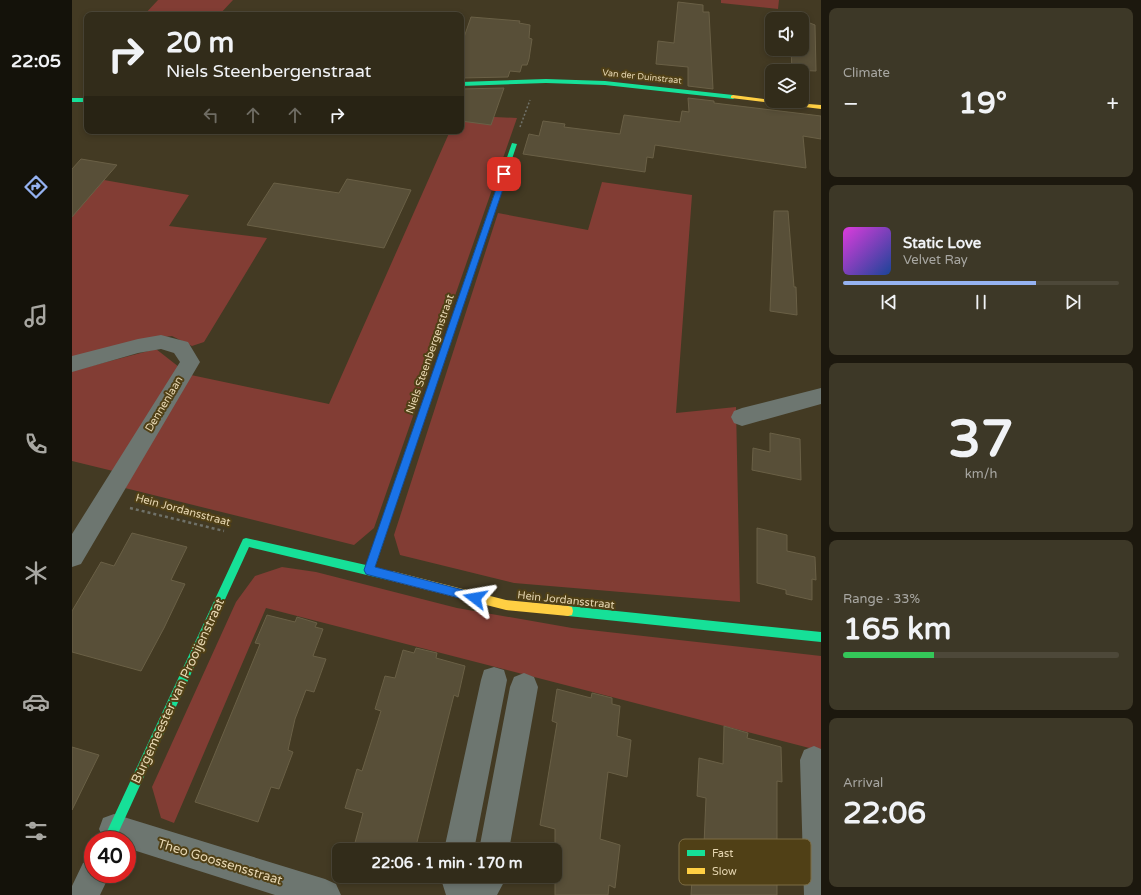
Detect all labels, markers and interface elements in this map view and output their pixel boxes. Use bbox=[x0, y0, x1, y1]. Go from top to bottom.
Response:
map controls bbox=[765, 12, 809, 108]
button: sound bbox=[765, 12, 809, 56]
text: 20 m bbox=[166, 26, 234, 60]
icon: right bbox=[100, 28, 152, 80]
text: 22:05 bbox=[11, 50, 61, 72]
text: Niels Steenbergenstraat bbox=[166, 60, 371, 82]
button: layers bbox=[765, 64, 809, 108]
text: Climate bbox=[843, 65, 890, 81]
street label: Van der Duinstraat bbox=[602, 67, 683, 87]
text: 19° bbox=[958, 85, 1007, 122]
text: − bbox=[843, 91, 859, 117]
text: + bbox=[1107, 91, 1119, 117]
icon: left bbox=[200, 104, 222, 126]
icon: ahead bbox=[242, 104, 264, 126]
icon: ahead bbox=[284, 104, 306, 126]
icon: right bbox=[326, 104, 348, 126]
pin bbox=[487, 157, 521, 191]
icon: arrive bbox=[493, 163, 515, 185]
icon: directions bbox=[22, 173, 50, 201]
text: Static Love bbox=[903, 234, 981, 252]
text: Velvet Ray bbox=[903, 252, 968, 268]
icon: previous bbox=[878, 291, 900, 313]
icon: pause bbox=[970, 291, 992, 313]
icon: next bbox=[1062, 291, 1084, 313]
street label: Niels Steenbergenstraat bbox=[403, 293, 457, 415]
icon: music bbox=[22, 302, 50, 330]
street label: Dennenlaan bbox=[142, 374, 186, 434]
text: 37 bbox=[948, 408, 1014, 471]
icon: phone bbox=[22, 430, 50, 458]
text: km/h bbox=[965, 466, 997, 482]
street label: Hein Jordansstraat bbox=[134, 491, 232, 529]
icon: climate bbox=[22, 559, 50, 587]
position arrow bbox=[454, 577, 496, 619]
street label: Hein Jordansstraat bbox=[517, 588, 615, 612]
text: Range · 33% bbox=[843, 591, 920, 607]
street label: Burgemeester van Prooijenstraat bbox=[128, 596, 228, 786]
text: 165 km bbox=[843, 611, 951, 648]
icon: car bbox=[22, 688, 50, 716]
text: Arrival bbox=[843, 775, 883, 791]
text: 22:06 bbox=[843, 795, 926, 832]
icon: filters bbox=[22, 817, 50, 845]
speed limit sign: 40 bbox=[84, 831, 136, 883]
street label: Theo Goossensstraat bbox=[156, 835, 284, 889]
legend bbox=[679, 839, 811, 885]
text: Fast bbox=[712, 847, 733, 860]
text: 22:06 · 1 min · 170 m bbox=[372, 854, 522, 872]
text: Slow bbox=[712, 865, 737, 878]

